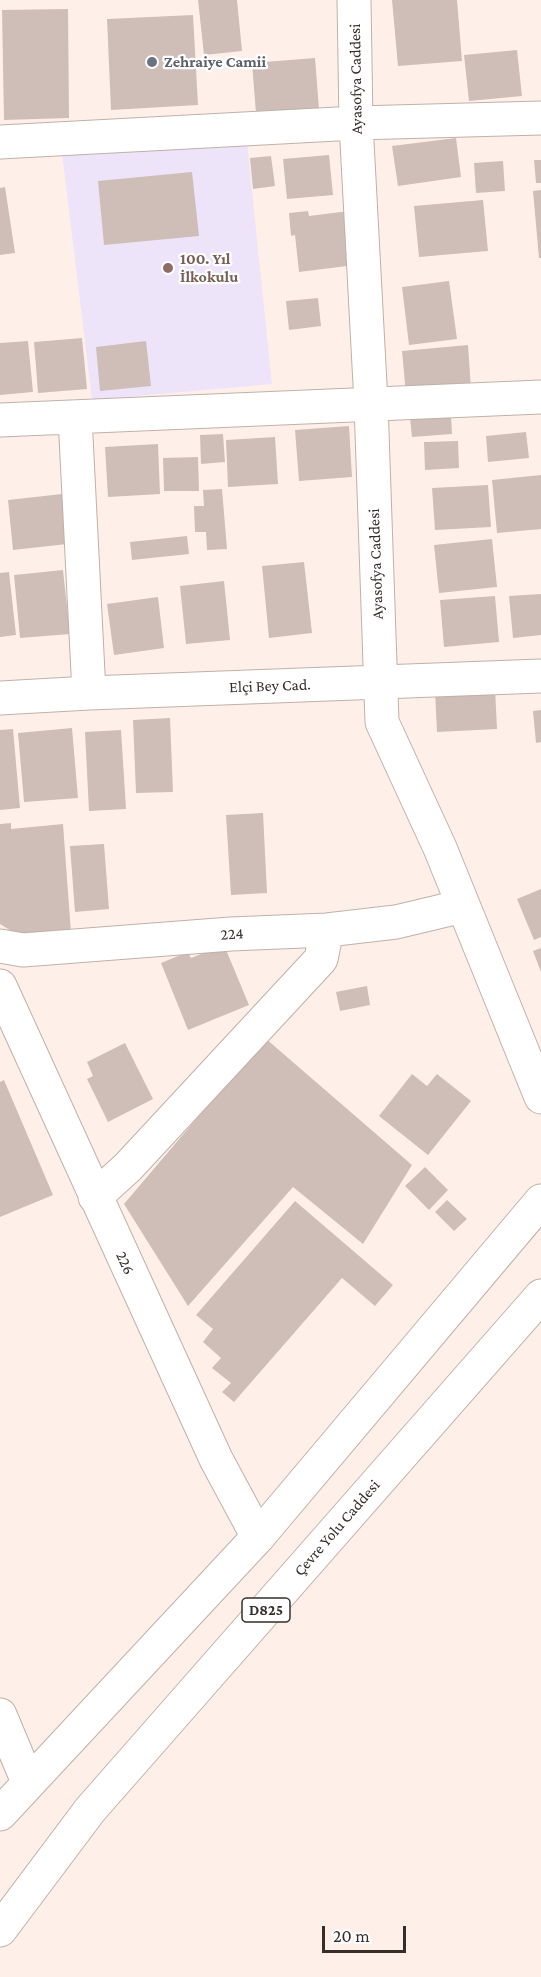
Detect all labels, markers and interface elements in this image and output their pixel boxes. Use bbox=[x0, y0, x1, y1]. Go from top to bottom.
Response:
street label: Ayasofya Caddesi bbox=[345, 23, 367, 135]
place label: Zehraiye Camii bbox=[164, 52, 266, 72]
marker: Zehraiye Camii bbox=[145, 55, 159, 69]
place label: 100. Yıl İlkokulu bbox=[180, 249, 238, 287]
marker: 100. Yıl İlkokulu bbox=[161, 261, 175, 275]
street label: Ayasofya Caddesi bbox=[364, 508, 388, 620]
street label: Elçi Bey Cad. bbox=[229, 675, 311, 697]
street label: 224 bbox=[220, 924, 244, 944]
street label: 226 bbox=[111, 1248, 139, 1278]
street label: Çevre Yolu Caddesi bbox=[290, 1476, 384, 1580]
road number: D825 bbox=[242, 1598, 290, 1622]
scale bar bbox=[325, 1914, 409, 1952]
text: 20 m bbox=[333, 1926, 370, 1946]

